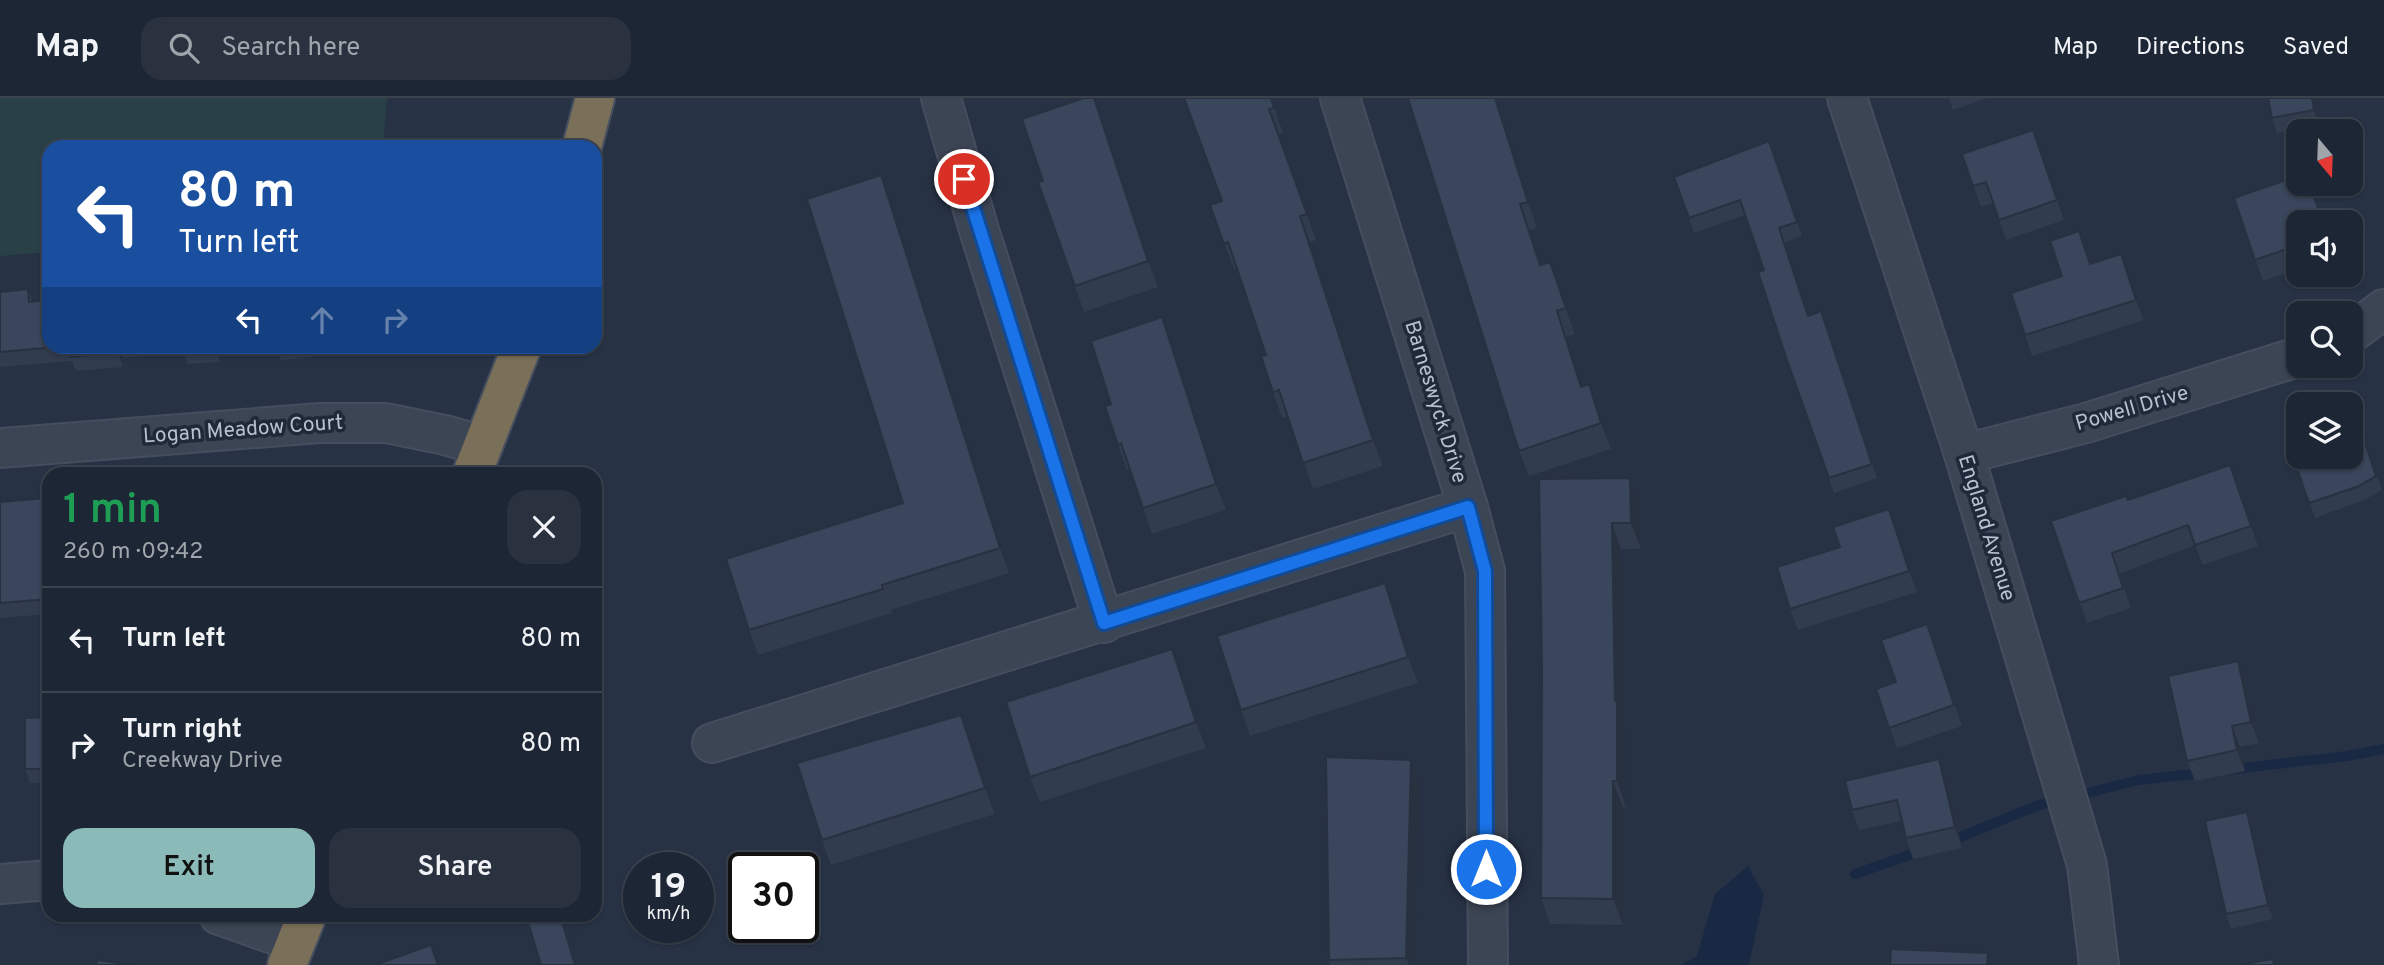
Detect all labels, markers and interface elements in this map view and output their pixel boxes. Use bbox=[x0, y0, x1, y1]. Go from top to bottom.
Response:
search box bbox=[141, 17, 631, 80]
text: Map bbox=[35, 27, 99, 69]
icon: search bbox=[165, 29, 203, 67]
text: Search here bbox=[221, 32, 360, 65]
text: Map bbox=[2053, 33, 2098, 63]
text: Directions bbox=[2136, 33, 2245, 63]
text: Saved bbox=[2283, 33, 2349, 63]
north arrow bbox=[2286, 119, 2362, 196]
map controls bbox=[2286, 119, 2363, 469]
pin bbox=[934, 149, 994, 209]
icon: arrive bbox=[945, 160, 983, 198]
text: 80 m bbox=[178, 163, 295, 225]
icon: left bbox=[63, 168, 154, 259]
button: sound bbox=[2286, 210, 2363, 287]
text: Turn left bbox=[178, 224, 299, 264]
icon: left bbox=[230, 301, 268, 339]
icon: ahead bbox=[303, 301, 341, 339]
icon: right bbox=[376, 301, 414, 339]
button: search bbox=[2286, 301, 2363, 378]
street label: Barneswyck Drive bbox=[1397, 317, 1473, 487]
street label: Powell Drive bbox=[2072, 380, 2192, 438]
button: layers bbox=[2286, 392, 2363, 469]
street label: Logan Meadow Court bbox=[142, 410, 344, 450]
street label: England Avenue bbox=[1951, 452, 2021, 604]
text: 1 min bbox=[63, 485, 162, 538]
button: close bbox=[507, 490, 581, 564]
text: 260 m · 09:42 bbox=[63, 538, 203, 567]
icon: left bbox=[63, 621, 101, 659]
text: Turn left bbox=[122, 623, 226, 656]
text: 80 m bbox=[521, 623, 581, 656]
text: Turn right bbox=[122, 714, 242, 747]
icon: right bbox=[63, 726, 101, 764]
text: 80 m bbox=[521, 728, 581, 761]
text: Creekway Drive bbox=[122, 747, 283, 776]
button: Exit bbox=[63, 828, 315, 908]
button: Share bbox=[329, 828, 581, 908]
position arrow bbox=[1449, 832, 1523, 906]
speed limit sign: 30 bbox=[728, 852, 819, 943]
text: 19 bbox=[651, 866, 686, 910]
text: km/h bbox=[647, 903, 690, 926]

